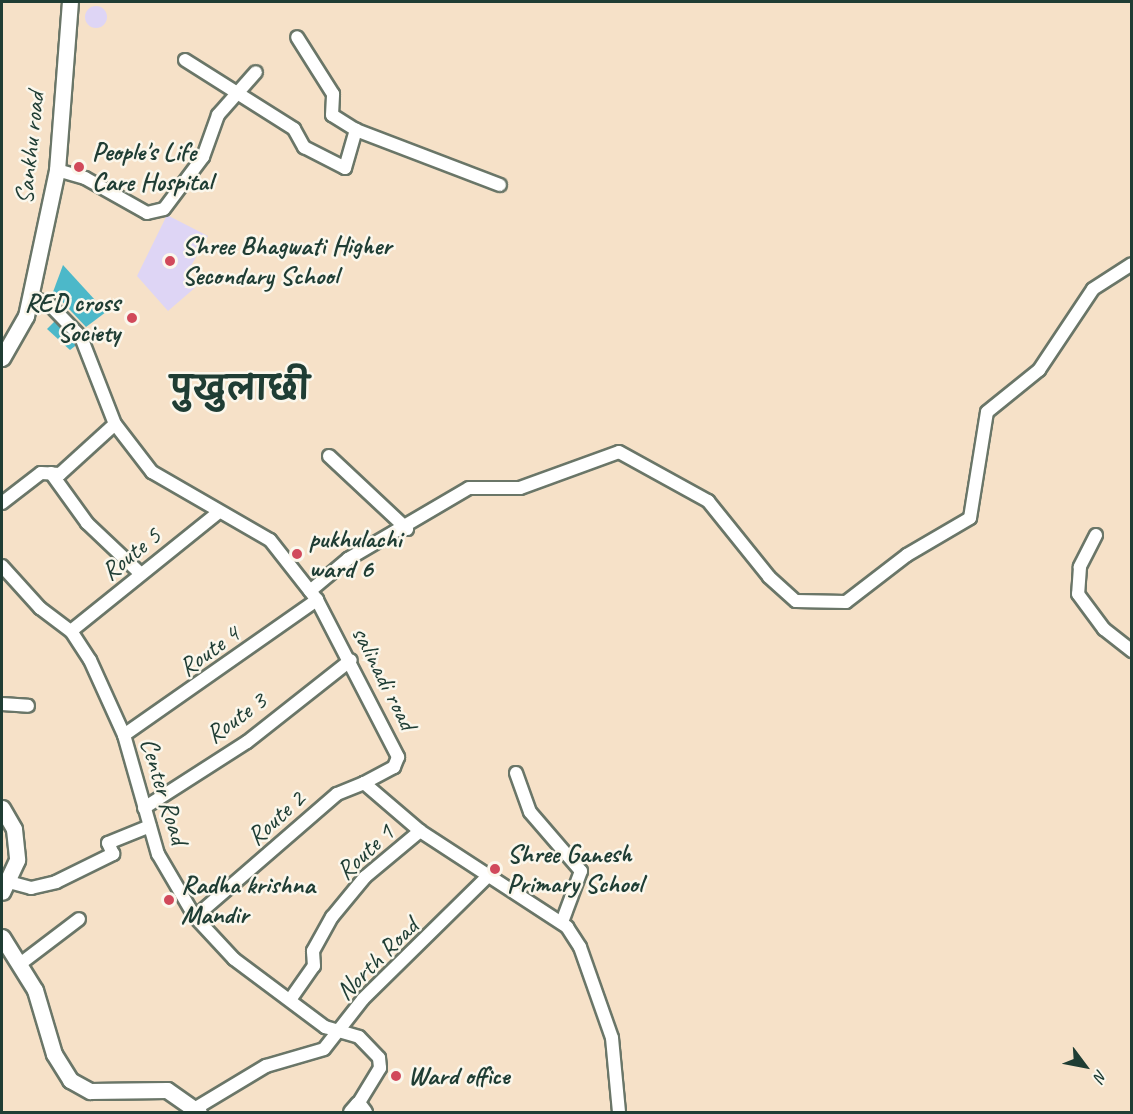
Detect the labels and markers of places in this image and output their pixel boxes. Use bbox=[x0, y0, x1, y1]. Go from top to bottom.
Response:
place label: People's Life Care Hospital bbox=[92, 136, 213, 198]
marker: People's Life Care Hospital bbox=[70, 158, 88, 176]
place label: Shree Bhagwati Higher Secondary School bbox=[182, 230, 392, 292]
marker: Shree Bhagwati Higher Secondary School bbox=[163, 254, 177, 268]
place label: RED cross Society bbox=[25, 287, 120, 348]
marker: RED cross Society bbox=[125, 311, 139, 325]
place label: pukhulachi ward 6 bbox=[309, 523, 402, 584]
marker: pukhulachi ward 6 bbox=[290, 547, 304, 561]
place label: Shree Ganesh Primary School bbox=[507, 838, 642, 900]
marker: Shree Ganesh Primary School bbox=[488, 862, 502, 876]
place label: Radha krishna Mandir bbox=[181, 869, 314, 930]
marker: Radha krishna Mandir bbox=[162, 893, 176, 907]
place label: Ward office bbox=[408, 1060, 509, 1092]
marker: Ward office bbox=[389, 1069, 403, 1083]

